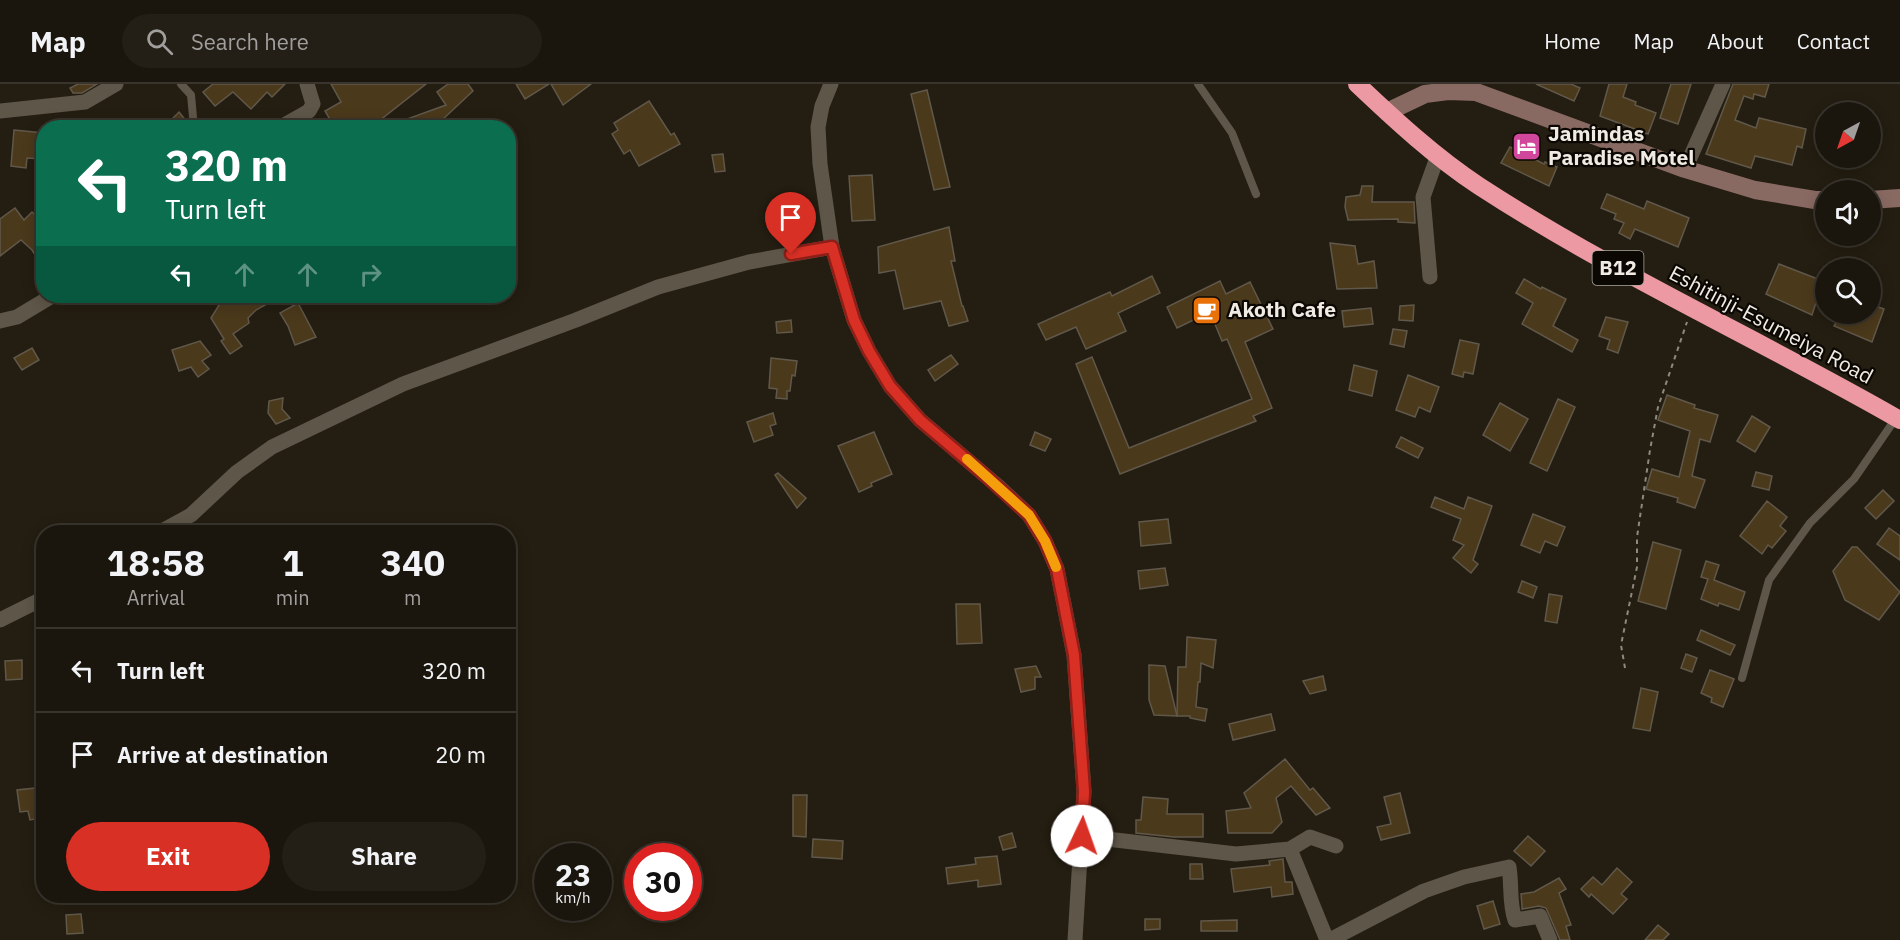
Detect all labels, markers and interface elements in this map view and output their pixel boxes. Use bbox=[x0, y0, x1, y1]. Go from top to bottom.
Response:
search box bbox=[122, 14, 542, 68]
text: Map bbox=[30, 23, 86, 60]
icon: search bbox=[143, 25, 176, 58]
text: Search here bbox=[191, 27, 309, 56]
text: Home bbox=[1544, 27, 1601, 55]
text: Map bbox=[1634, 27, 1674, 55]
text: About bbox=[1707, 27, 1764, 55]
text: Contact bbox=[1797, 27, 1870, 55]
north arrow bbox=[1815, 102, 1881, 168]
map controls bbox=[1815, 102, 1881, 324]
place label: Jamindas Paradise Motel bbox=[1548, 119, 1695, 171]
hotel icon: Jamindas Paradise Motel bbox=[1511, 130, 1543, 162]
text: 320 m bbox=[165, 138, 288, 193]
icon: left bbox=[66, 144, 144, 222]
button: sound bbox=[1815, 180, 1881, 246]
text: Turn left bbox=[165, 191, 266, 226]
pin bbox=[765, 192, 816, 254]
icon: arrive bbox=[774, 201, 807, 234]
road number: B12 bbox=[1592, 251, 1644, 285]
icon: left bbox=[165, 258, 198, 291]
icon: ahead bbox=[228, 258, 261, 291]
icon: ahead bbox=[291, 258, 324, 291]
icon: right bbox=[354, 258, 387, 291]
street label: Eshitinji-Esumeiya Road bbox=[1665, 258, 1878, 390]
button: search bbox=[1815, 258, 1881, 324]
cafe icon: Akoth Cafe bbox=[1191, 294, 1223, 326]
place label: Akoth Cafe bbox=[1228, 295, 1336, 323]
text: 18:58 bbox=[107, 539, 205, 586]
text: 1 bbox=[282, 539, 304, 586]
text: 340 bbox=[380, 539, 445, 586]
text: Arrival bbox=[127, 584, 185, 611]
text: min bbox=[276, 584, 310, 611]
text: m bbox=[404, 584, 422, 611]
icon: left bbox=[66, 654, 99, 687]
text: Turn left bbox=[117, 656, 205, 685]
text: 320 m bbox=[422, 656, 486, 685]
icon: arrive bbox=[66, 738, 99, 771]
text: Arrive at destination bbox=[117, 740, 328, 769]
text: 20 m bbox=[435, 740, 486, 769]
position arrow bbox=[1050, 804, 1114, 868]
button: Exit bbox=[66, 822, 270, 891]
button: Share bbox=[282, 822, 486, 891]
speed limit sign: 30 bbox=[624, 843, 702, 921]
text: 23 bbox=[555, 855, 591, 894]
text: km/h bbox=[555, 888, 591, 907]

